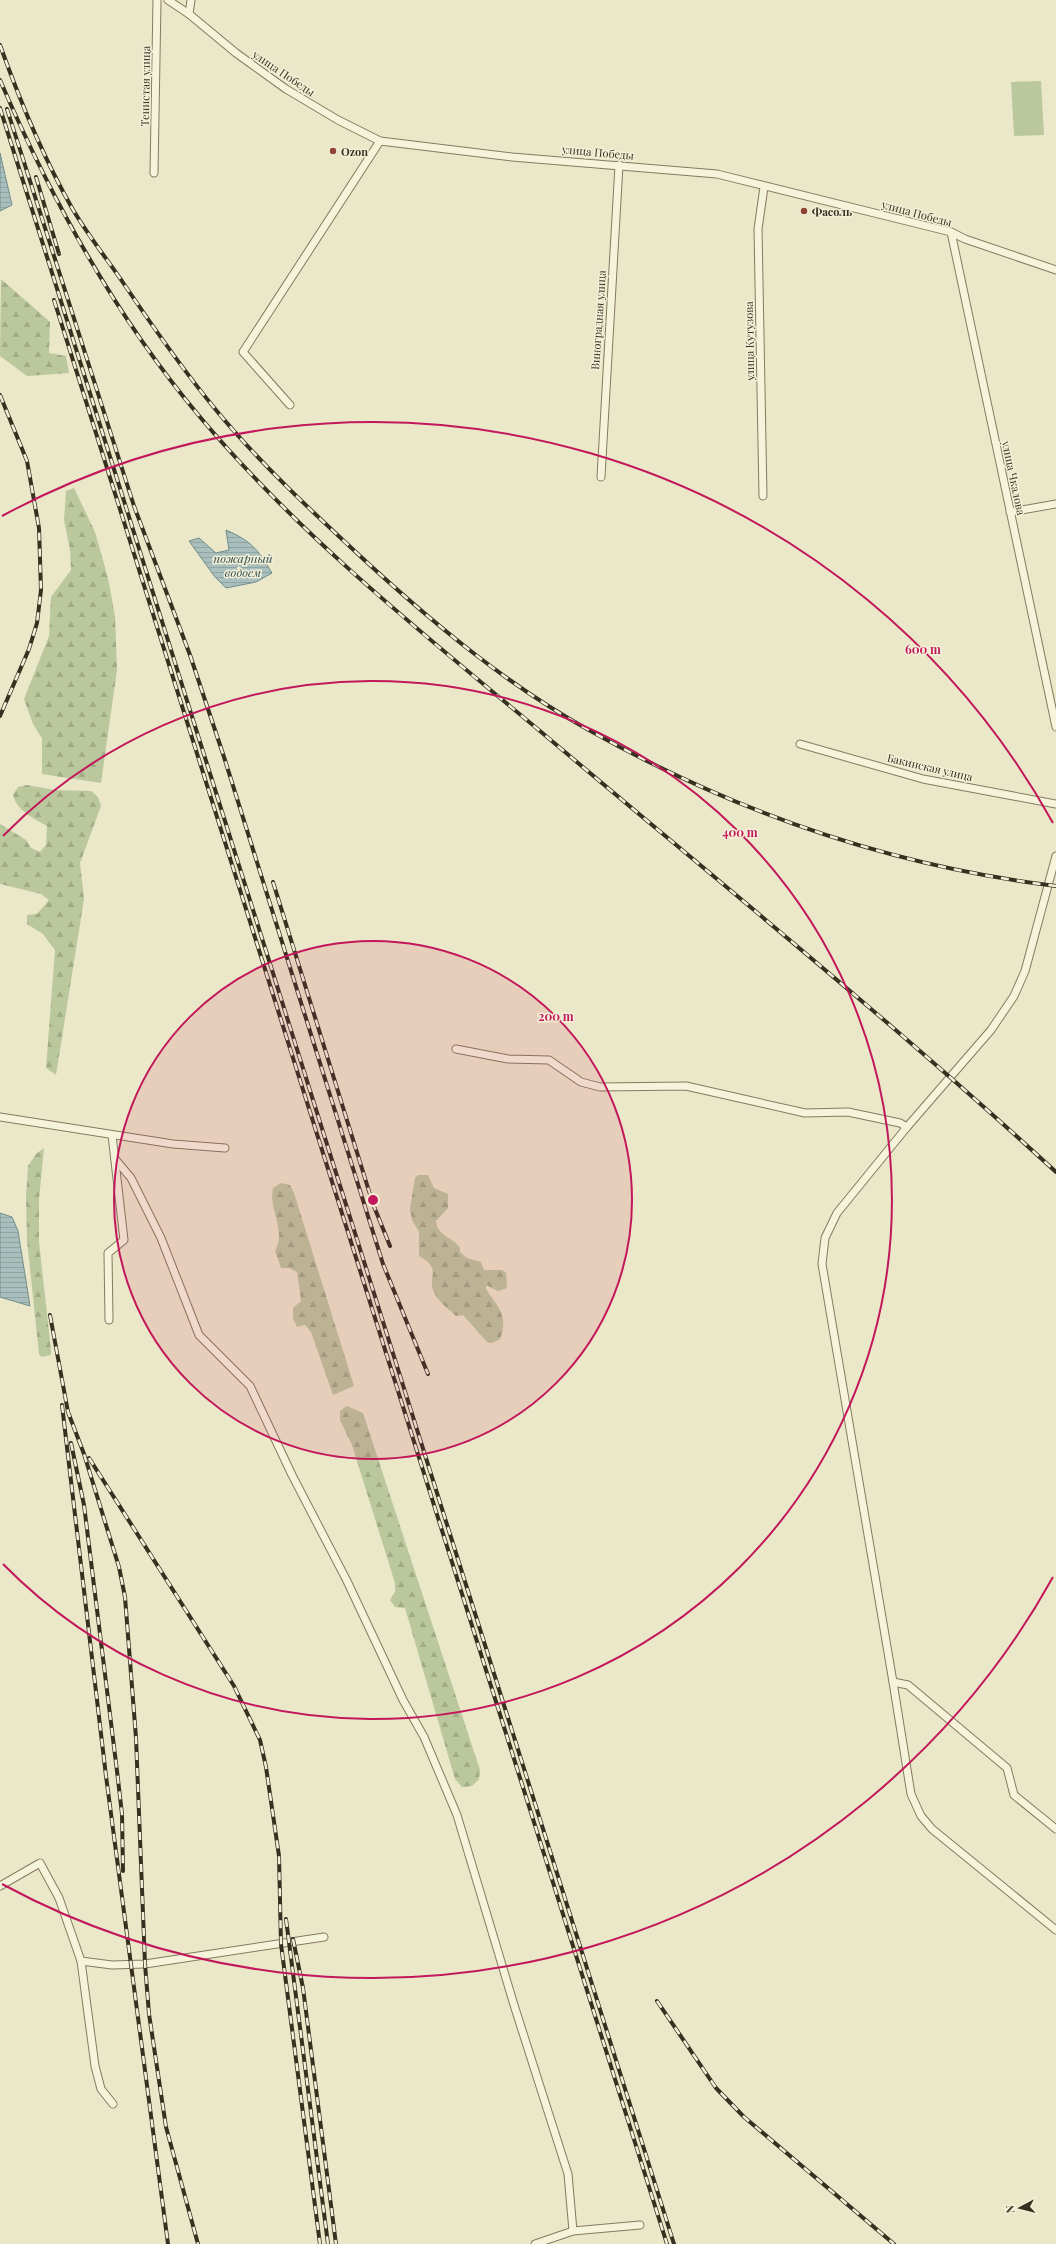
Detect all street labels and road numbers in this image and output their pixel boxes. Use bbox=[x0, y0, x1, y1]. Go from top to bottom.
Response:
street label: Тенистая улица bbox=[137, 45, 153, 127]
street label: улица Победы bbox=[249, 46, 319, 100]
street label: улица Победы bbox=[560, 141, 635, 163]
street label: улица Победы bbox=[879, 196, 954, 230]
street label: Виноградная улица bbox=[587, 269, 609, 370]
street label: улица Кутузова bbox=[741, 301, 757, 382]
street label: улица Чкалова bbox=[999, 439, 1029, 517]
street label: Бакинская улица bbox=[886, 750, 975, 784]

